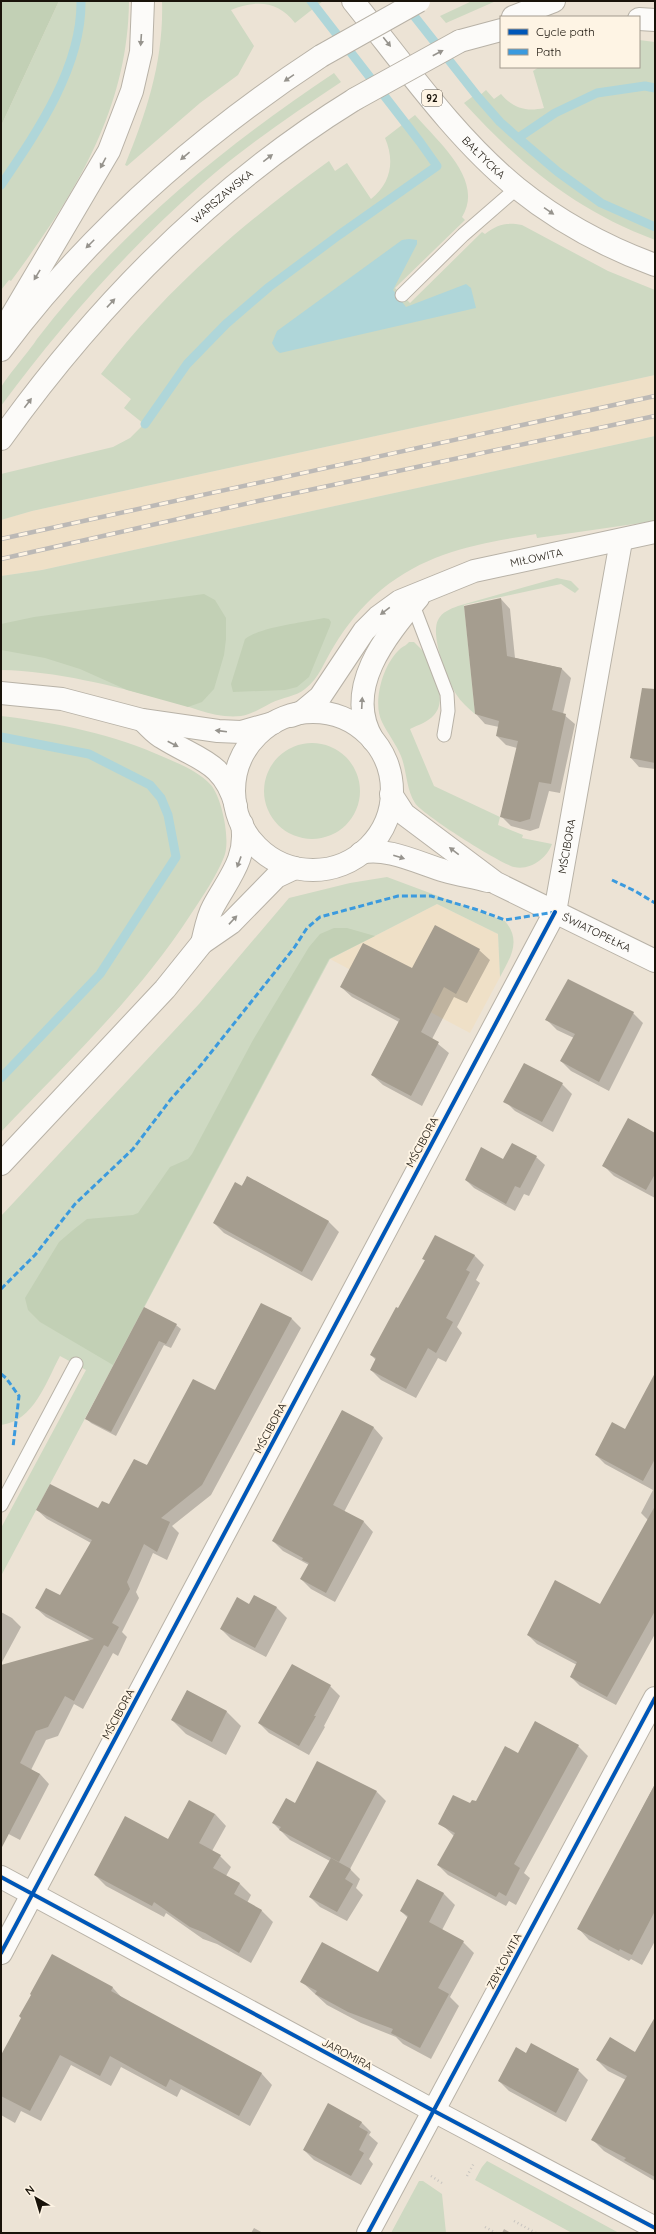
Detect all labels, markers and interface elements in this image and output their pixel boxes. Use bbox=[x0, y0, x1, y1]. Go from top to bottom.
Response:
legend bbox=[500, 16, 640, 68]
text: Cycle path bbox=[536, 24, 595, 39]
one-way arrow bbox=[138, 34, 145, 46]
one-way arrow bbox=[382, 37, 391, 48]
text: Path bbox=[536, 44, 561, 59]
one-way arrow bbox=[432, 49, 443, 56]
one-way arrow bbox=[283, 74, 294, 81]
road number: 92 bbox=[422, 90, 442, 106]
street label: BAŁTYCKA bbox=[459, 133, 508, 182]
one-way arrow bbox=[179, 151, 190, 160]
one-way arrow bbox=[263, 154, 274, 162]
one-way arrow bbox=[99, 157, 106, 169]
street label: WARSZAWSKA bbox=[188, 166, 256, 227]
one-way arrow bbox=[543, 207, 554, 215]
one-way arrow bbox=[85, 239, 95, 249]
one-way arrow bbox=[33, 269, 40, 281]
one-way arrow bbox=[106, 298, 116, 308]
one-way arrow bbox=[24, 398, 32, 408]
street label: MIŁOWITA bbox=[509, 545, 564, 570]
one-way arrow bbox=[380, 607, 391, 615]
one-way arrow bbox=[358, 697, 365, 709]
one-way arrow bbox=[215, 728, 227, 734]
one-way arrow bbox=[167, 740, 178, 747]
street label: MŚCIBORA bbox=[555, 818, 578, 875]
one-way arrow bbox=[448, 846, 459, 855]
one-way arrow bbox=[393, 854, 405, 860]
one-way arrow bbox=[235, 857, 241, 869]
street label: ŚWIATOPEŁKA bbox=[560, 910, 633, 955]
one-way arrow bbox=[228, 915, 238, 925]
street label: MŚCIBORA bbox=[403, 1114, 441, 1170]
street label: MŚCIBORA bbox=[251, 1400, 289, 1456]
street label: MŚCIBORA bbox=[99, 1686, 137, 1742]
street label: ZBYŁOWITA bbox=[483, 1931, 525, 1991]
street label: JAROMIRA bbox=[319, 2035, 375, 2073]
north arrow bbox=[16, 2178, 56, 2218]
text: N bbox=[22, 2182, 37, 2198]

